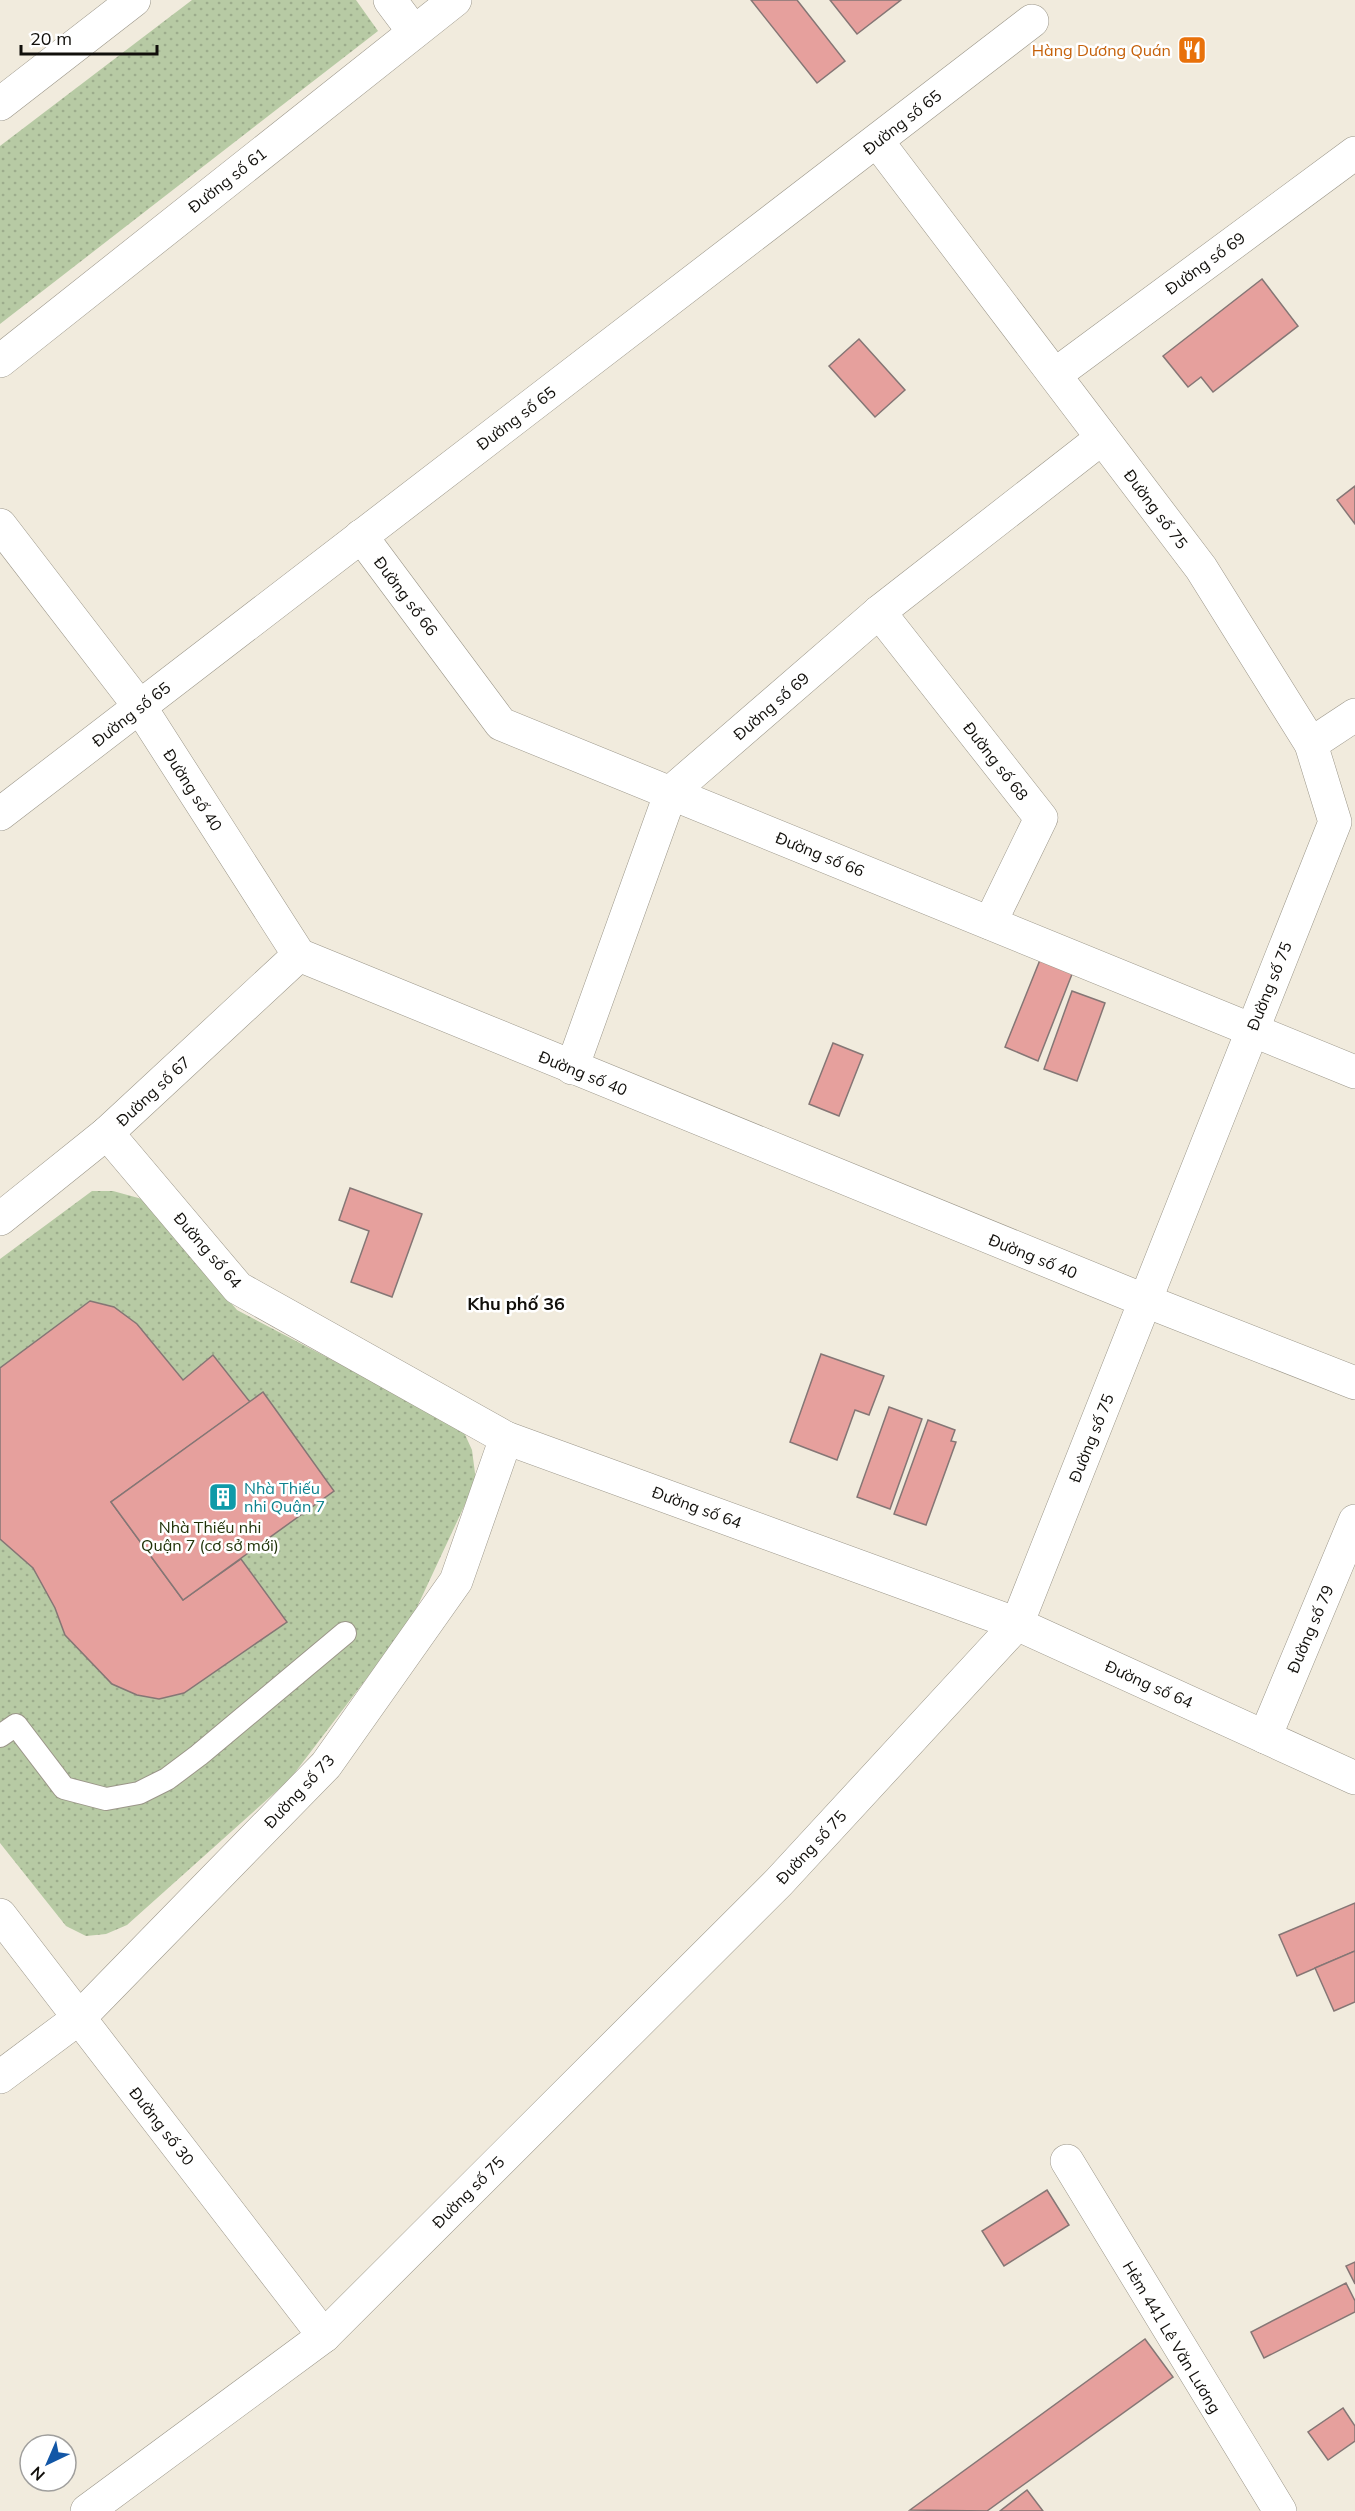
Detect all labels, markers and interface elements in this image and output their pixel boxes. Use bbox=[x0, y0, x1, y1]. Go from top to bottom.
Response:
scale bar bbox=[21, 18, 158, 56]
text: 20 m bbox=[30, 27, 72, 50]
restaurant icon: Hàng Dương Quán bbox=[1176, 34, 1208, 66]
place label: Hàng Dương Quán bbox=[1032, 40, 1171, 60]
street label: Đường số 65 bbox=[859, 85, 945, 159]
street label: Đường số 61 bbox=[184, 143, 270, 217]
street label: Đường số 69 bbox=[1161, 227, 1249, 299]
street label: Đường số 65 bbox=[472, 382, 560, 454]
street label: Đường số 75 bbox=[1120, 465, 1192, 553]
street label: Đường số 66 bbox=[370, 552, 442, 640]
street label: Đường số 69 bbox=[729, 668, 813, 744]
street label: Đường số 65 bbox=[88, 677, 174, 751]
street label: Đường số 68 bbox=[959, 718, 1033, 804]
street label: Đường số 40 bbox=[159, 745, 227, 835]
street label: Đường số 66 bbox=[773, 827, 867, 881]
street label: Đường số 75 bbox=[1242, 939, 1296, 1033]
street label: Đường số 40 bbox=[536, 1046, 630, 1100]
street label: Đường số 67 bbox=[112, 1052, 194, 1130]
street label: Đường số 64 bbox=[170, 1208, 247, 1292]
street label: Đường số 40 bbox=[986, 1229, 1080, 1283]
district label: Khu phố 36 bbox=[467, 1292, 565, 1315]
street label: Đường số 75 bbox=[1064, 1391, 1118, 1485]
place label: Nhà Thiếu nhi Quận 7 bbox=[244, 1478, 325, 1516]
building icon: Nhà Thiếu nhi Quận 7 bbox=[207, 1481, 239, 1513]
street label: Đường số 64 bbox=[649, 1482, 745, 1533]
park label: Nhà Thiếu nhi Quận 7 (cơ sở mới) bbox=[141, 1517, 279, 1555]
street label: Đường số 79 bbox=[1282, 1582, 1338, 1676]
street label: Đường số 64 bbox=[1102, 1656, 1196, 1712]
street label: Đường số 73 bbox=[260, 1750, 338, 1832]
street label: Đường số 75 bbox=[772, 1806, 850, 1888]
street label: Đường số 30 bbox=[125, 2083, 199, 2169]
street label: Đường số 75 bbox=[428, 2152, 508, 2232]
street label: Hẻm 441 Lê Văn Lương bbox=[1119, 2257, 1225, 2417]
north arrow bbox=[18, 2433, 78, 2493]
text: N bbox=[26, 2462, 49, 2485]

